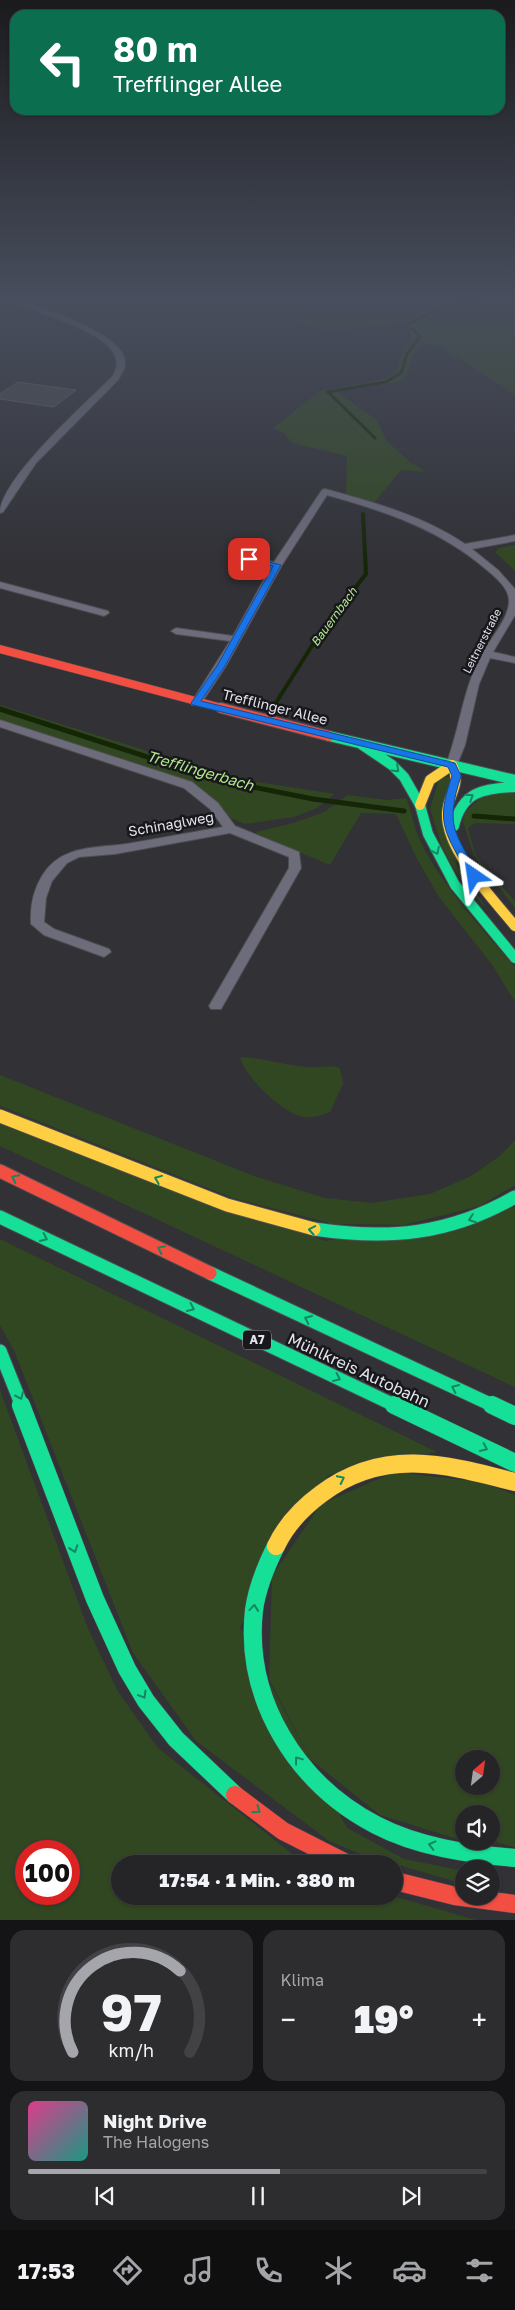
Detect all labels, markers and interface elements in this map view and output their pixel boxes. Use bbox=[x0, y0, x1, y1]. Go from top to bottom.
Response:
text: 80 m bbox=[113, 28, 198, 70]
icon: left bbox=[30, 30, 95, 95]
text: Trefflinger Allee bbox=[113, 70, 282, 97]
pin bbox=[228, 538, 270, 580]
icon: arrive bbox=[235, 545, 263, 573]
water label: Bauernbach bbox=[307, 584, 360, 649]
street label: Leitnerstraße bbox=[460, 606, 503, 675]
street label: Trefflinger Allee bbox=[221, 685, 329, 728]
water label: Trefflingerbach bbox=[145, 746, 256, 795]
one-way arrow bbox=[391, 763, 400, 772]
one-way arrow bbox=[464, 794, 474, 803]
street label: Schinaglweg bbox=[127, 808, 215, 839]
one-way arrow bbox=[429, 846, 440, 855]
position arrow bbox=[447, 849, 499, 901]
one-way arrow bbox=[11, 1174, 20, 1184]
one-way arrow bbox=[154, 1175, 163, 1185]
one-way arrow bbox=[468, 1213, 476, 1223]
one-way arrow bbox=[308, 1226, 316, 1236]
one-way arrow bbox=[39, 1232, 48, 1242]
one-way arrow bbox=[157, 1245, 166, 1255]
one-way arrow bbox=[186, 1302, 195, 1312]
one-way arrow bbox=[304, 1315, 313, 1325]
street label: Mühlkreis Autobahn bbox=[285, 1328, 433, 1412]
road number: A7 bbox=[243, 1330, 271, 1350]
one-way arrow bbox=[332, 1372, 341, 1382]
one-way arrow bbox=[451, 1383, 460, 1394]
one-way arrow bbox=[13, 1391, 24, 1400]
one-way arrow bbox=[479, 1442, 488, 1452]
one-way arrow bbox=[336, 1475, 345, 1485]
one-way arrow bbox=[68, 1544, 78, 1553]
one-way arrow bbox=[248, 1604, 259, 1612]
one-way arrow bbox=[137, 1690, 147, 1699]
north arrow bbox=[455, 1750, 500, 1795]
map controls bbox=[455, 1750, 500, 1905]
one-way arrow bbox=[295, 1756, 304, 1766]
one-way arrow bbox=[251, 1804, 260, 1813]
button: sound bbox=[455, 1805, 500, 1850]
speed limit sign: 100 bbox=[15, 1840, 80, 1905]
one-way arrow bbox=[428, 1840, 437, 1851]
button: layers bbox=[455, 1860, 500, 1905]
text: 17:54 · 1 Min. · 380 m bbox=[159, 1868, 355, 1891]
text: Klima bbox=[281, 1970, 324, 1990]
text: 97 bbox=[101, 1980, 162, 2042]
text: 19° bbox=[354, 1996, 414, 2041]
text: − bbox=[281, 2003, 296, 2036]
text: + bbox=[472, 2003, 487, 2036]
text: km/h bbox=[109, 2039, 154, 2061]
text: Night Drive bbox=[103, 2109, 207, 2132]
text: The Halogens bbox=[103, 2132, 209, 2152]
icon: previous bbox=[91, 2182, 119, 2210]
icon: pause bbox=[244, 2182, 272, 2210]
icon: next bbox=[397, 2182, 425, 2210]
icon: directions bbox=[110, 2253, 145, 2288]
icon: music bbox=[181, 2253, 216, 2288]
icon: phone bbox=[251, 2253, 286, 2288]
icon: climate bbox=[321, 2253, 356, 2288]
icon: car bbox=[392, 2253, 427, 2288]
icon: filters bbox=[462, 2253, 497, 2288]
text: 17:53 bbox=[18, 2257, 75, 2284]

